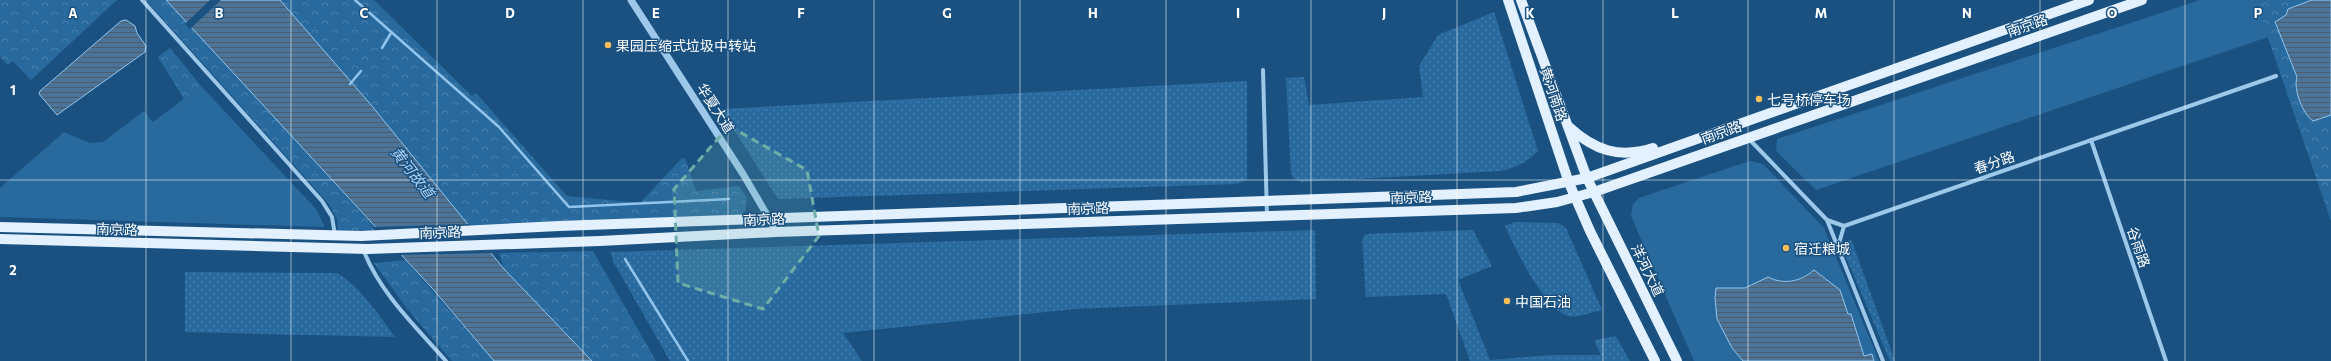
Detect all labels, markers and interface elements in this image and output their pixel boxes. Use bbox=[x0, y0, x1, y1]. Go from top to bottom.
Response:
text: A bbox=[68, 5, 78, 21]
text: B bbox=[215, 5, 224, 21]
text: C bbox=[360, 5, 369, 21]
text: D bbox=[505, 5, 515, 21]
text: E bbox=[652, 5, 660, 21]
text: F bbox=[797, 5, 805, 21]
text: G bbox=[942, 5, 952, 21]
text: H bbox=[1088, 5, 1098, 21]
text: I bbox=[1236, 5, 1240, 21]
text: J bbox=[1382, 5, 1386, 21]
text: K bbox=[1525, 5, 1535, 21]
text: L bbox=[1671, 5, 1679, 21]
text: M bbox=[1815, 5, 1827, 21]
text: N bbox=[1962, 5, 1972, 21]
text: O bbox=[2107, 5, 2118, 21]
text: P bbox=[2254, 5, 2263, 21]
street label: 南京路 bbox=[2004, 10, 2050, 40]
place label: 果园压缩式垃圾中转站 bbox=[616, 37, 756, 54]
marker: 果园压缩式垃圾中转站 bbox=[603, 40, 613, 50]
street label: 黄河南路 bbox=[1537, 65, 1571, 123]
street label: 华夏大道 bbox=[694, 80, 738, 136]
text: 1 bbox=[10, 82, 16, 98]
place label: 七号桥停车场 bbox=[1767, 91, 1851, 108]
marker: 七号桥停车场 bbox=[1754, 94, 1764, 104]
street label: 南京路 bbox=[1698, 117, 1744, 147]
water label: 黄河故道 bbox=[387, 143, 440, 203]
street label: 春分路 bbox=[1971, 147, 2017, 177]
street label: 南京路 bbox=[1390, 188, 1432, 206]
street label: 南京路 bbox=[1067, 199, 1109, 217]
street label: 南京路 bbox=[743, 209, 785, 229]
street label: 南京路 bbox=[96, 220, 138, 238]
street label: 南京路 bbox=[419, 223, 461, 241]
street label: 谷雨路 bbox=[2124, 224, 2154, 270]
place label: 宿迁粮城 bbox=[1794, 240, 1850, 257]
street label: 洋河大道 bbox=[1628, 241, 1668, 299]
marker: 宿迁粮城 bbox=[1781, 243, 1791, 253]
text: 2 bbox=[9, 262, 17, 278]
place label: 中国石油 bbox=[1515, 293, 1571, 310]
marker: 中国石油 bbox=[1502, 296, 1512, 306]

